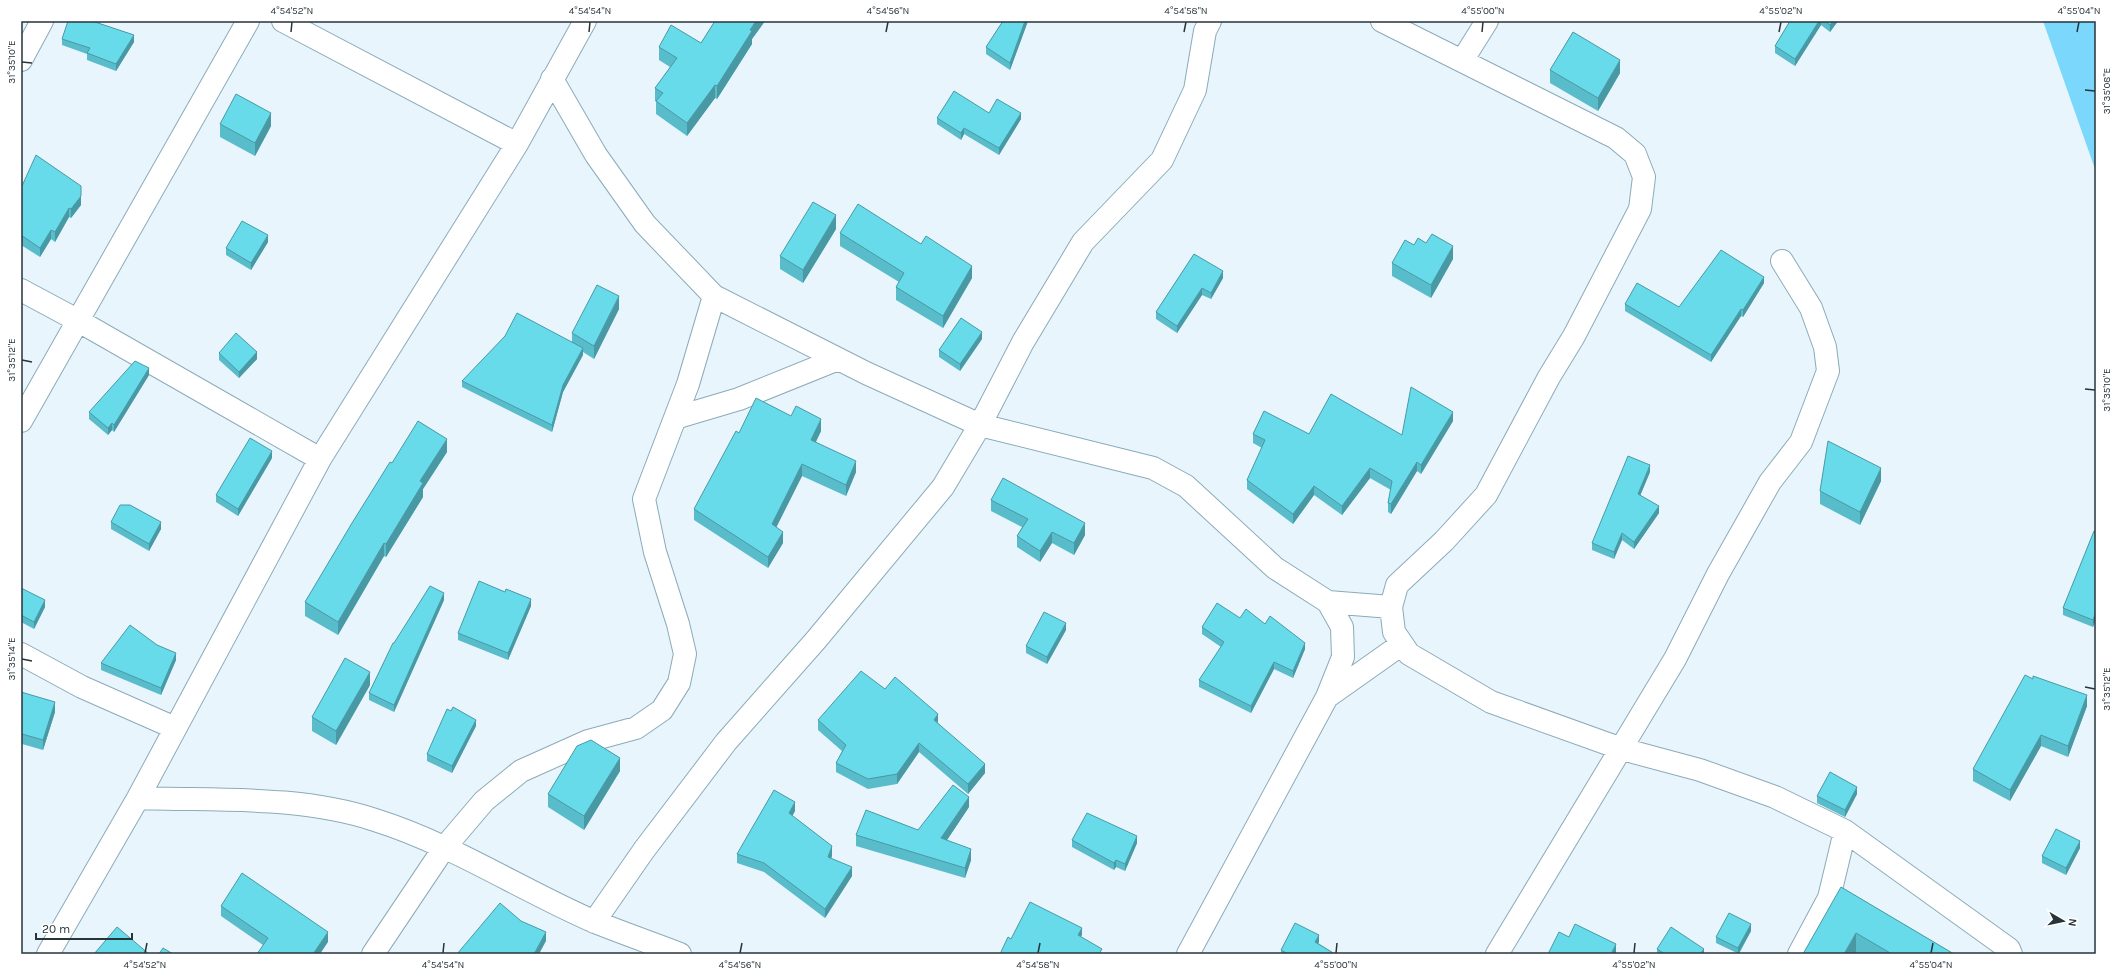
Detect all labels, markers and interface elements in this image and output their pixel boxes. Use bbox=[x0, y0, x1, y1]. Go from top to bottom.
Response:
text: 4°54'52"N bbox=[271, 5, 313, 17]
text: 4°54'54"N bbox=[569, 5, 611, 17]
text: 4°54'56"N bbox=[867, 5, 909, 17]
text: 4°54'58"N bbox=[1164, 5, 1208, 17]
text: 4°55'00"N bbox=[1461, 5, 1505, 17]
text: 4°55'02"N bbox=[1759, 5, 1803, 17]
text: 4°55'04"N bbox=[2057, 5, 2101, 17]
text: 31°35'10"E bbox=[6, 40, 18, 84]
text: 31°35'08"E bbox=[2101, 68, 2113, 114]
text: 31°35'12"E bbox=[6, 338, 18, 382]
text: 31°35'10"E bbox=[2101, 368, 2113, 412]
text: 31°35'14"E bbox=[6, 637, 18, 681]
text: 31°35'12"E bbox=[2101, 667, 2113, 711]
north arrow bbox=[2043, 901, 2083, 941]
scale bar bbox=[36, 915, 132, 941]
text: N bbox=[2065, 918, 2079, 927]
text: 20 m bbox=[42, 922, 70, 936]
text: 4°54'52"N bbox=[124, 959, 166, 971]
text: 4°54'54"N bbox=[422, 959, 464, 971]
text: 4°54'56"N bbox=[719, 959, 761, 971]
text: 4°54'58"N bbox=[1016, 959, 1060, 971]
text: 4°55'00"N bbox=[1314, 959, 1358, 971]
text: 4°55'02"N bbox=[1612, 959, 1656, 971]
text: 4°55'04"N bbox=[1909, 959, 1953, 971]

